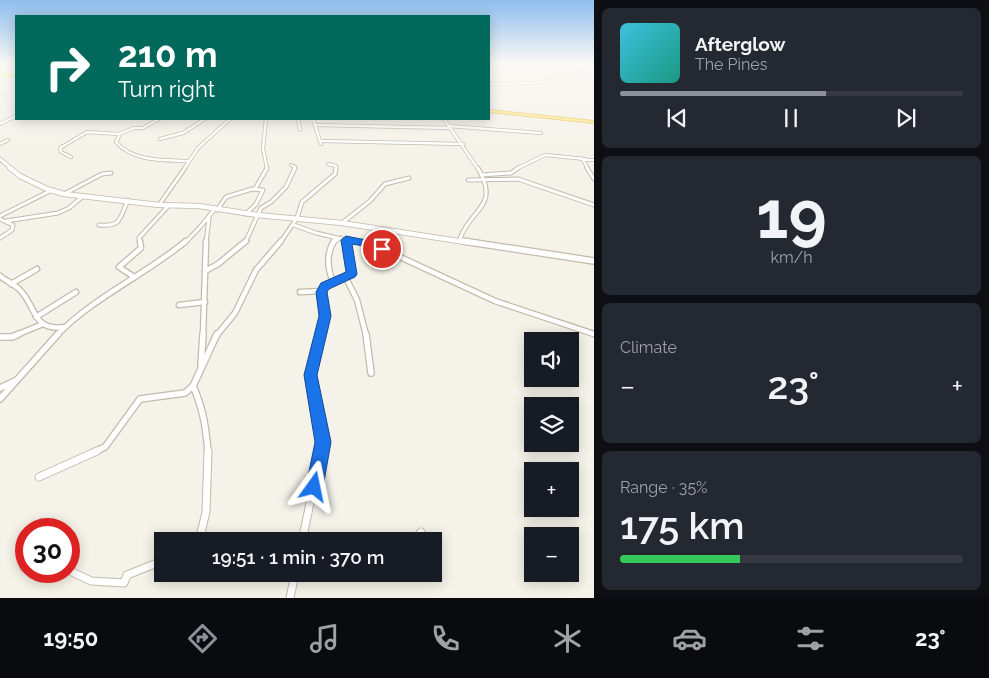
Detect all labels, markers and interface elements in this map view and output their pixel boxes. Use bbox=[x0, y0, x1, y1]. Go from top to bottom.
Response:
text: Afterglow bbox=[695, 33, 785, 55]
text: 210 m bbox=[118, 34, 218, 75]
icon: right bbox=[35, 35, 100, 100]
text: The Pines bbox=[695, 55, 767, 74]
text: Turn right bbox=[118, 76, 215, 102]
icon: previous bbox=[663, 104, 691, 132]
icon: pause bbox=[777, 104, 805, 132]
icon: next bbox=[892, 104, 920, 132]
text: 19 bbox=[756, 177, 827, 253]
pin bbox=[361, 228, 403, 270]
icon: arrive bbox=[368, 235, 396, 263]
text: km/h bbox=[770, 248, 813, 267]
map controls bbox=[524, 332, 579, 582]
button: sound bbox=[524, 332, 579, 387]
text: Climate bbox=[620, 338, 677, 357]
text: 23° bbox=[767, 363, 819, 408]
text: − bbox=[620, 370, 635, 403]
text: + bbox=[951, 370, 963, 403]
button: layers bbox=[524, 397, 579, 452]
position arrow bbox=[287, 460, 339, 512]
button: + bbox=[524, 462, 579, 517]
text: Range · 35% bbox=[620, 478, 708, 497]
text: 175 km bbox=[620, 503, 745, 548]
speed limit sign: 30 bbox=[15, 518, 80, 583]
button: − bbox=[524, 527, 579, 582]
text: 19:51 · 1 min · 370 m bbox=[212, 546, 384, 568]
icon: directions bbox=[185, 621, 220, 656]
icon: music bbox=[307, 621, 342, 656]
icon: phone bbox=[428, 621, 463, 656]
icon: climate bbox=[550, 621, 585, 656]
icon: car bbox=[672, 621, 707, 656]
icon: filters bbox=[793, 621, 828, 656]
text: 19:50 bbox=[43, 625, 98, 651]
text: 23° bbox=[915, 625, 946, 651]

